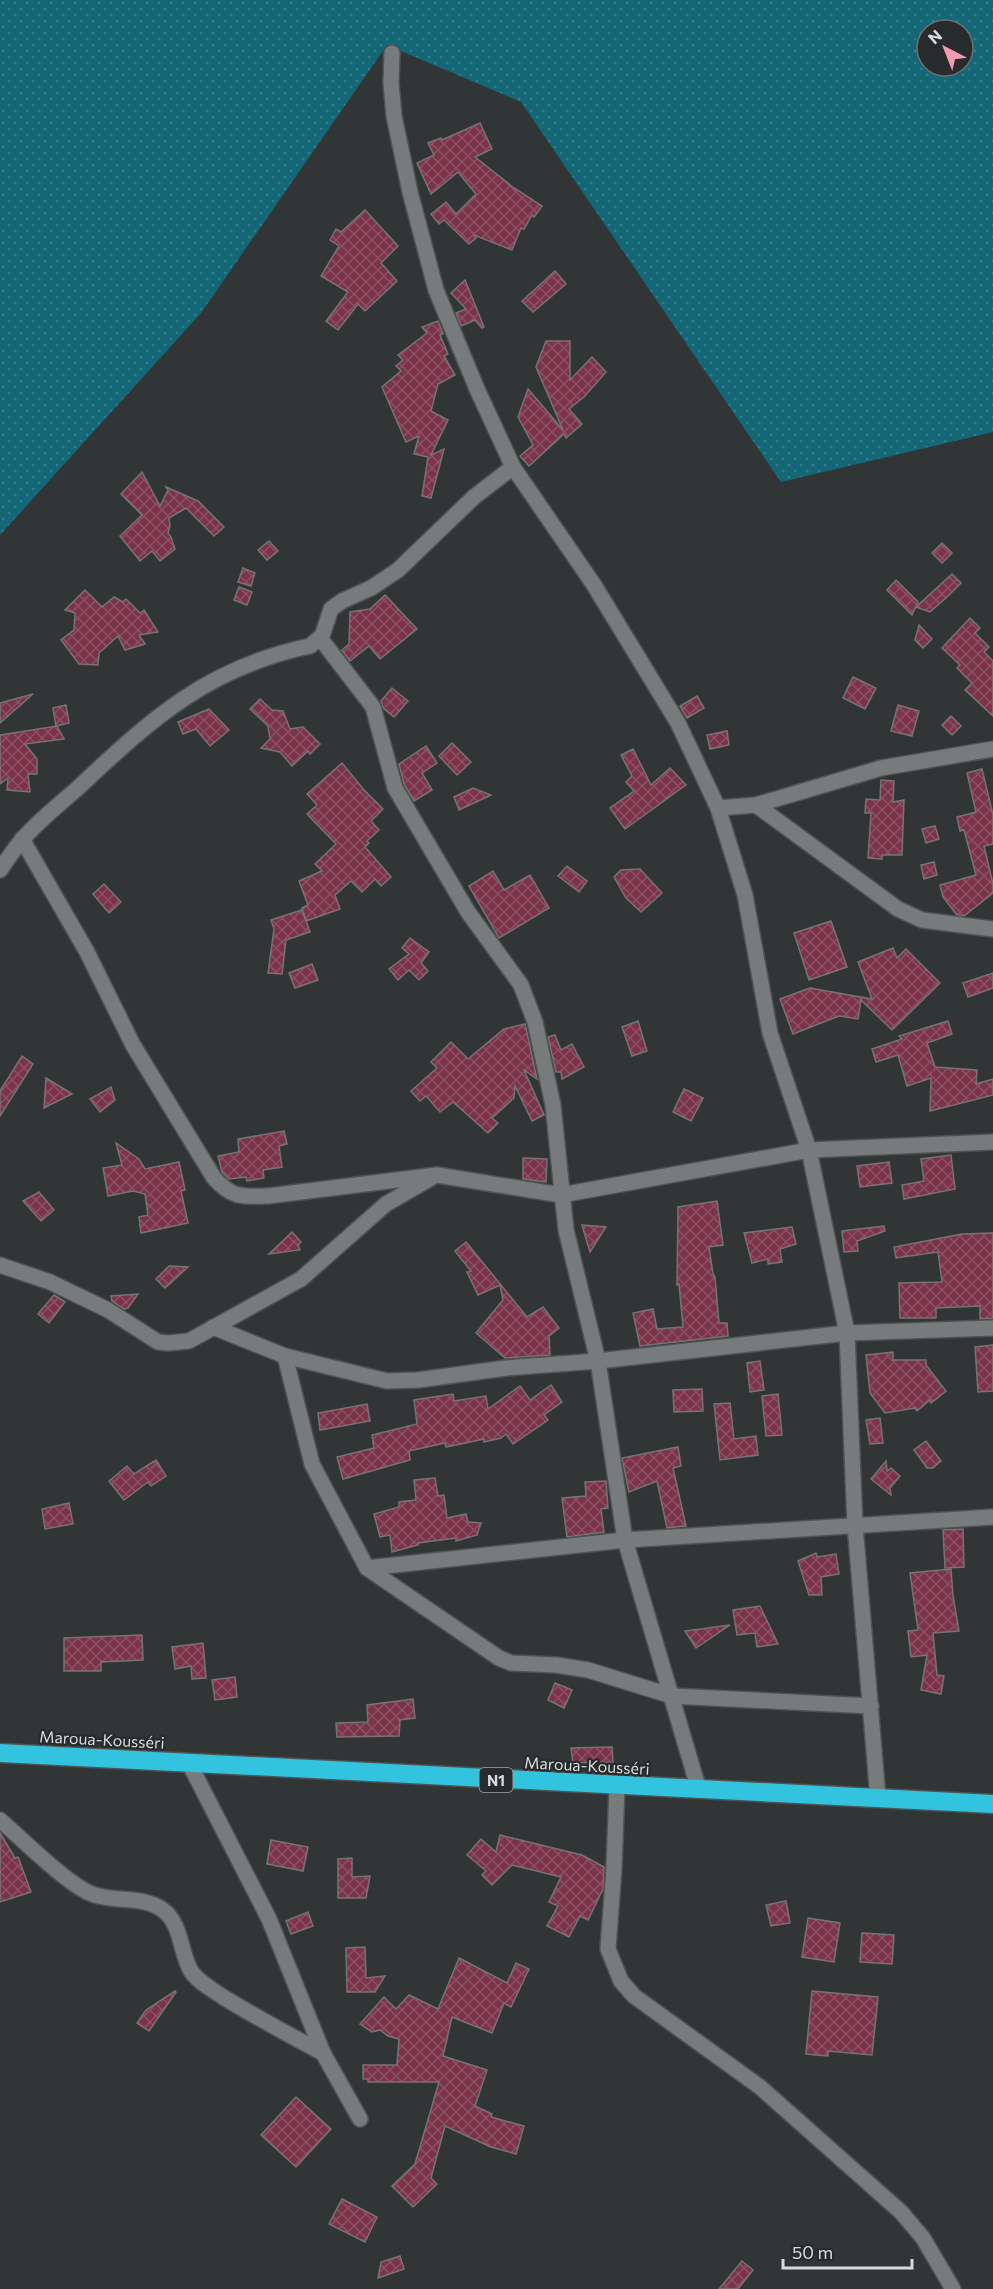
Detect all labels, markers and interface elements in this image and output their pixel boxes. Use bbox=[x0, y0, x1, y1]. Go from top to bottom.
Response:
north arrow bbox=[915, 18, 975, 78]
text: N bbox=[924, 25, 945, 48]
street label: Maroua-Kousséri bbox=[39, 1726, 165, 1752]
street label: Maroua-Kousséri bbox=[524, 1752, 650, 1778]
road number: N1 bbox=[480, 1768, 512, 1792]
scale bar bbox=[783, 2232, 912, 2270]
text: 50 m bbox=[792, 2241, 833, 2263]

